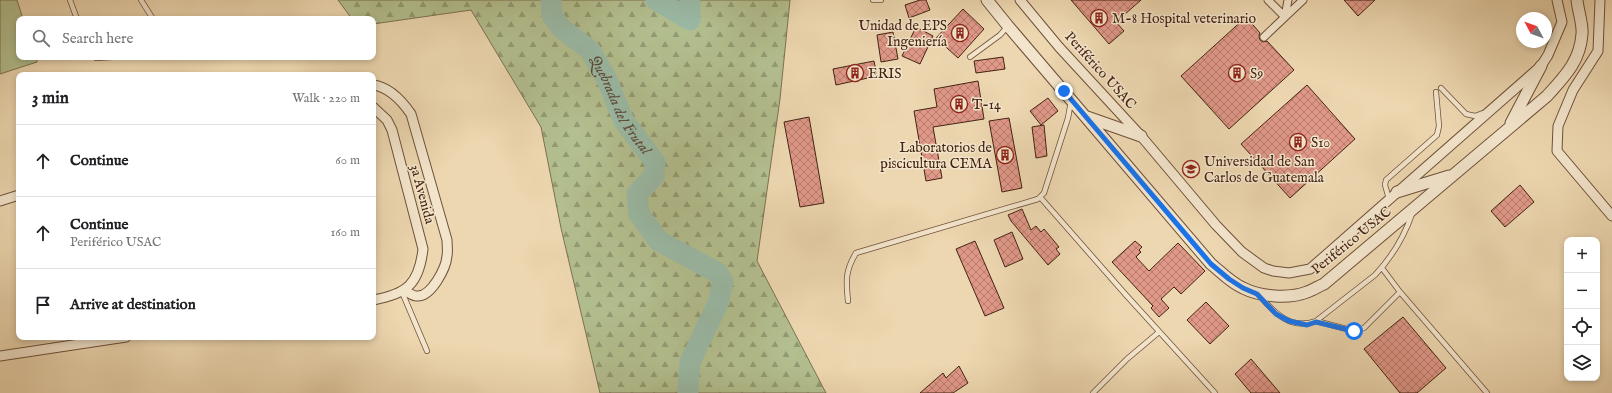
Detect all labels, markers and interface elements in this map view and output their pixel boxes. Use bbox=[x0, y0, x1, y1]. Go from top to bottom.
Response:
building icon: M-8 Hospital veterinario bbox=[1089, 8, 1109, 28]
place label: M-8 Hospital veterinario bbox=[1112, 10, 1256, 28]
north arrow bbox=[1516, 12, 1552, 48]
search box bbox=[16, 16, 376, 60]
place label: Unidad de EPS Ingeniería bbox=[858, 17, 948, 51]
building icon: Unidad de EPS Ingeniería bbox=[950, 23, 970, 43]
icon: search bbox=[30, 27, 52, 49]
street label: Periférico USAC bbox=[1061, 28, 1140, 113]
text: Search here bbox=[62, 29, 133, 48]
water label: Quebrada del Frutal bbox=[585, 52, 656, 160]
building icon: ERIS bbox=[845, 63, 865, 83]
building icon: S9 bbox=[1227, 63, 1247, 83]
place label: ERIS bbox=[868, 65, 901, 83]
place label: S9 bbox=[1250, 65, 1263, 83]
route end bbox=[1055, 82, 1073, 100]
text: 3 min bbox=[32, 88, 69, 109]
text: Walk · 220 m bbox=[292, 90, 360, 107]
building icon: T-14 bbox=[949, 94, 969, 114]
place label: T-14 bbox=[972, 96, 1001, 114]
building icon: S10 bbox=[1288, 132, 1308, 152]
place label: S10 bbox=[1311, 134, 1330, 152]
place label: Laboratorios de piscicultura CEMA bbox=[880, 139, 993, 173]
building icon: Laboratorios de piscicultura CEMA bbox=[995, 145, 1015, 165]
icon: ahead bbox=[32, 150, 54, 172]
text: Continue bbox=[70, 151, 128, 170]
text: 60 m bbox=[335, 152, 360, 169]
place label: Universidad de San Carlos de Guatemala bbox=[1204, 153, 1325, 187]
school or university icon: Universidad de San Carlos de Guatemala bbox=[1181, 159, 1201, 179]
street label: 3a Avenida bbox=[405, 163, 439, 227]
street label: Periférico USAC bbox=[1308, 203, 1396, 279]
text: Continue bbox=[70, 215, 128, 234]
icon: ahead bbox=[32, 222, 54, 244]
text: 160 m bbox=[330, 224, 360, 241]
text: Periférico USAC bbox=[70, 234, 161, 251]
map controls bbox=[1564, 237, 1600, 381]
button: + bbox=[1564, 237, 1600, 273]
button: − bbox=[1564, 273, 1600, 309]
icon: arrive bbox=[32, 294, 54, 316]
text: Arrive at destination bbox=[70, 295, 196, 314]
button: locate bbox=[1564, 309, 1600, 345]
route start bbox=[1345, 322, 1363, 340]
button: layers bbox=[1564, 345, 1600, 381]

